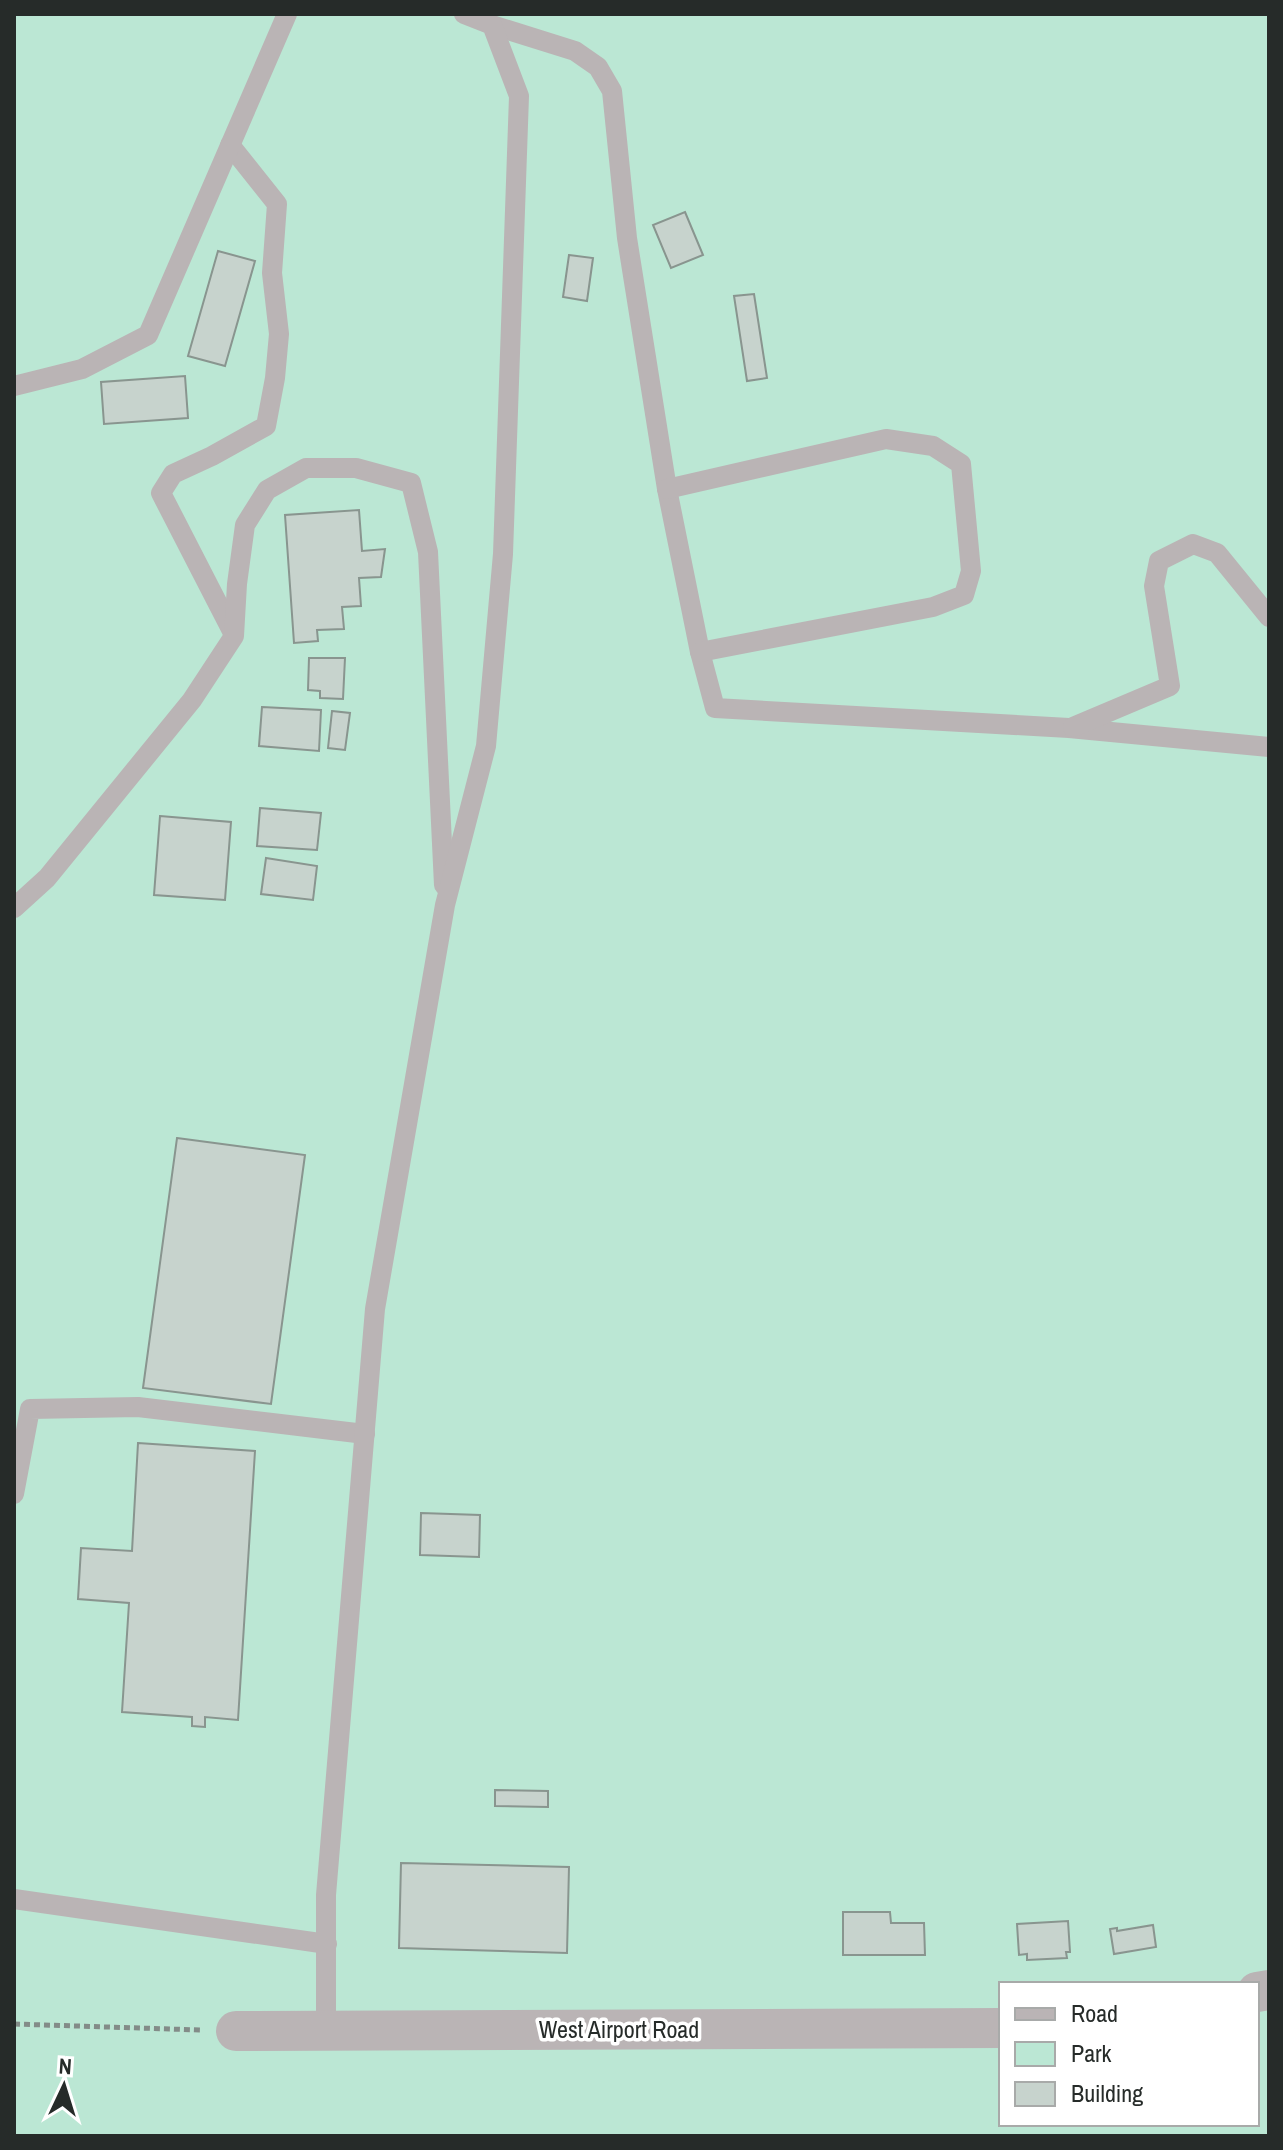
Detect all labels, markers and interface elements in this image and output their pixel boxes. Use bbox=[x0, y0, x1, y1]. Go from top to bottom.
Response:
legend bbox=[999, 1982, 1259, 2126]
text: Road bbox=[1071, 1997, 1118, 2029]
street label: West Airport Road bbox=[539, 2013, 699, 2045]
text: Park bbox=[1071, 2037, 1112, 2069]
north arrow bbox=[24, 2046, 104, 2126]
text: N bbox=[58, 2051, 73, 2081]
text: Building bbox=[1071, 2077, 1143, 2109]

